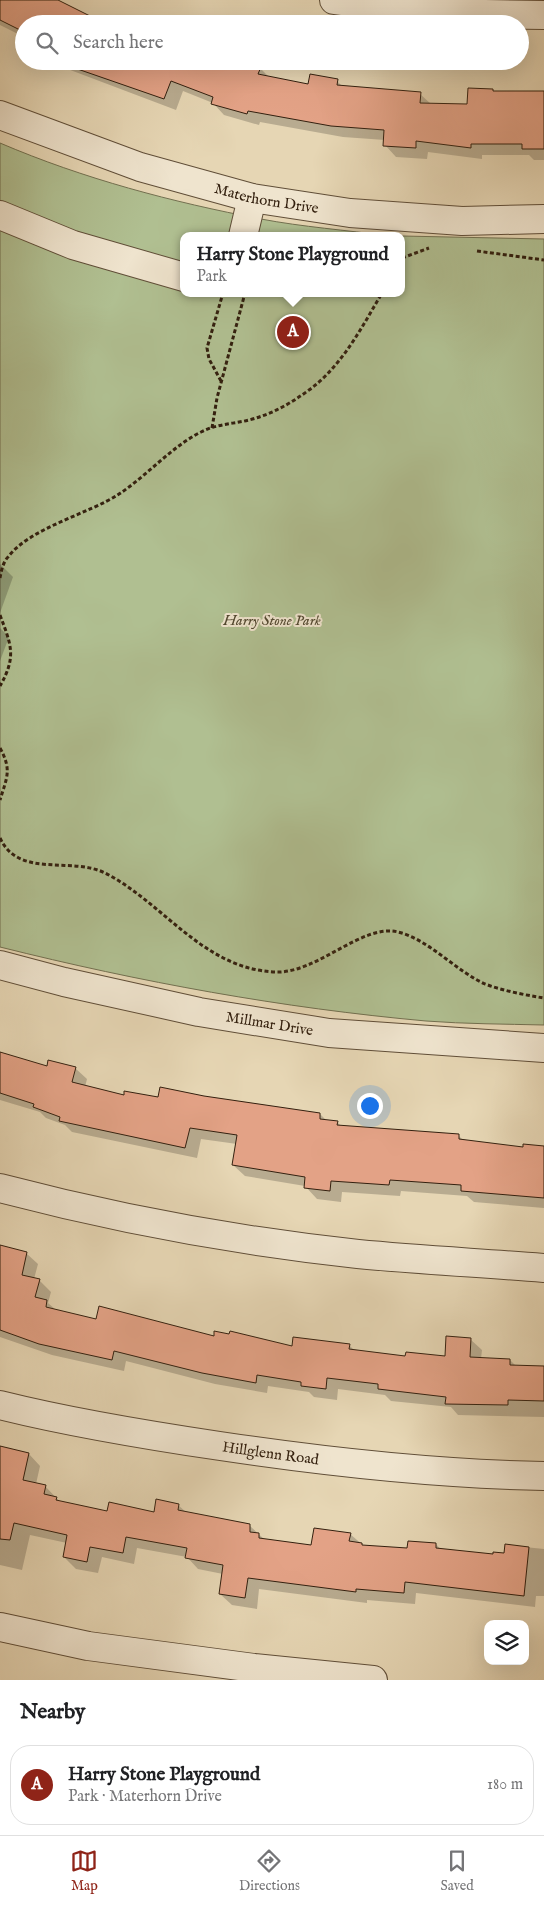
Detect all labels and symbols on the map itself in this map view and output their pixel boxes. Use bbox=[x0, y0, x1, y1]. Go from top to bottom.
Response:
street label: Materhorn Drive bbox=[212, 179, 320, 218]
pin: A bbox=[277, 313, 309, 351]
park label: Harry Stone Park bbox=[222, 611, 321, 630]
street label: Millmar Drive bbox=[224, 1007, 315, 1040]
your location bbox=[357, 1093, 383, 1119]
street label: Hillglenn Road bbox=[221, 1437, 321, 1469]

